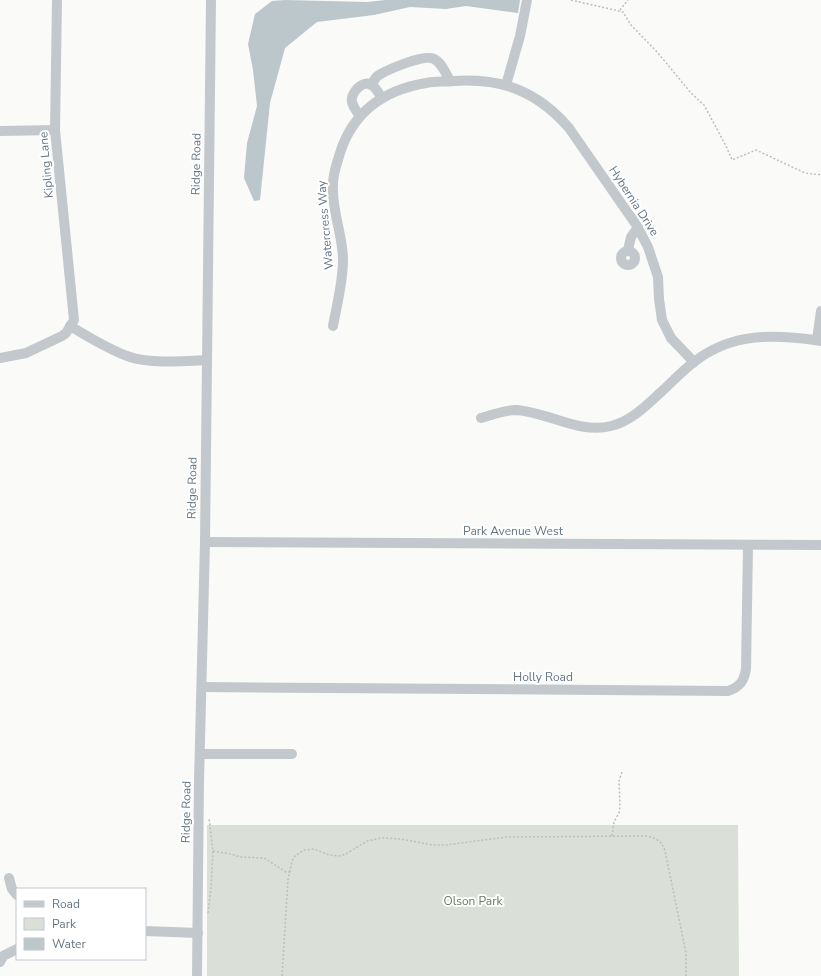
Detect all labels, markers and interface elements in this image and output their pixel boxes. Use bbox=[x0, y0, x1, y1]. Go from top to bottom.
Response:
street label: Kipling Lane bbox=[35, 131, 57, 199]
street label: Ridge Road bbox=[187, 133, 205, 195]
street label: Hybernia Drive bbox=[605, 163, 663, 239]
street label: Watercress Way bbox=[313, 179, 337, 270]
street label: Ridge Road bbox=[183, 457, 201, 519]
street label: Park Avenue West bbox=[463, 523, 564, 539]
street label: Holly Road bbox=[513, 669, 573, 685]
street label: Ridge Road bbox=[177, 781, 195, 843]
legend bbox=[16, 888, 146, 960]
park label: Olson Park bbox=[443, 893, 503, 909]
text: Road bbox=[52, 896, 80, 912]
text: Park bbox=[52, 916, 77, 932]
text: Water bbox=[52, 936, 86, 952]

